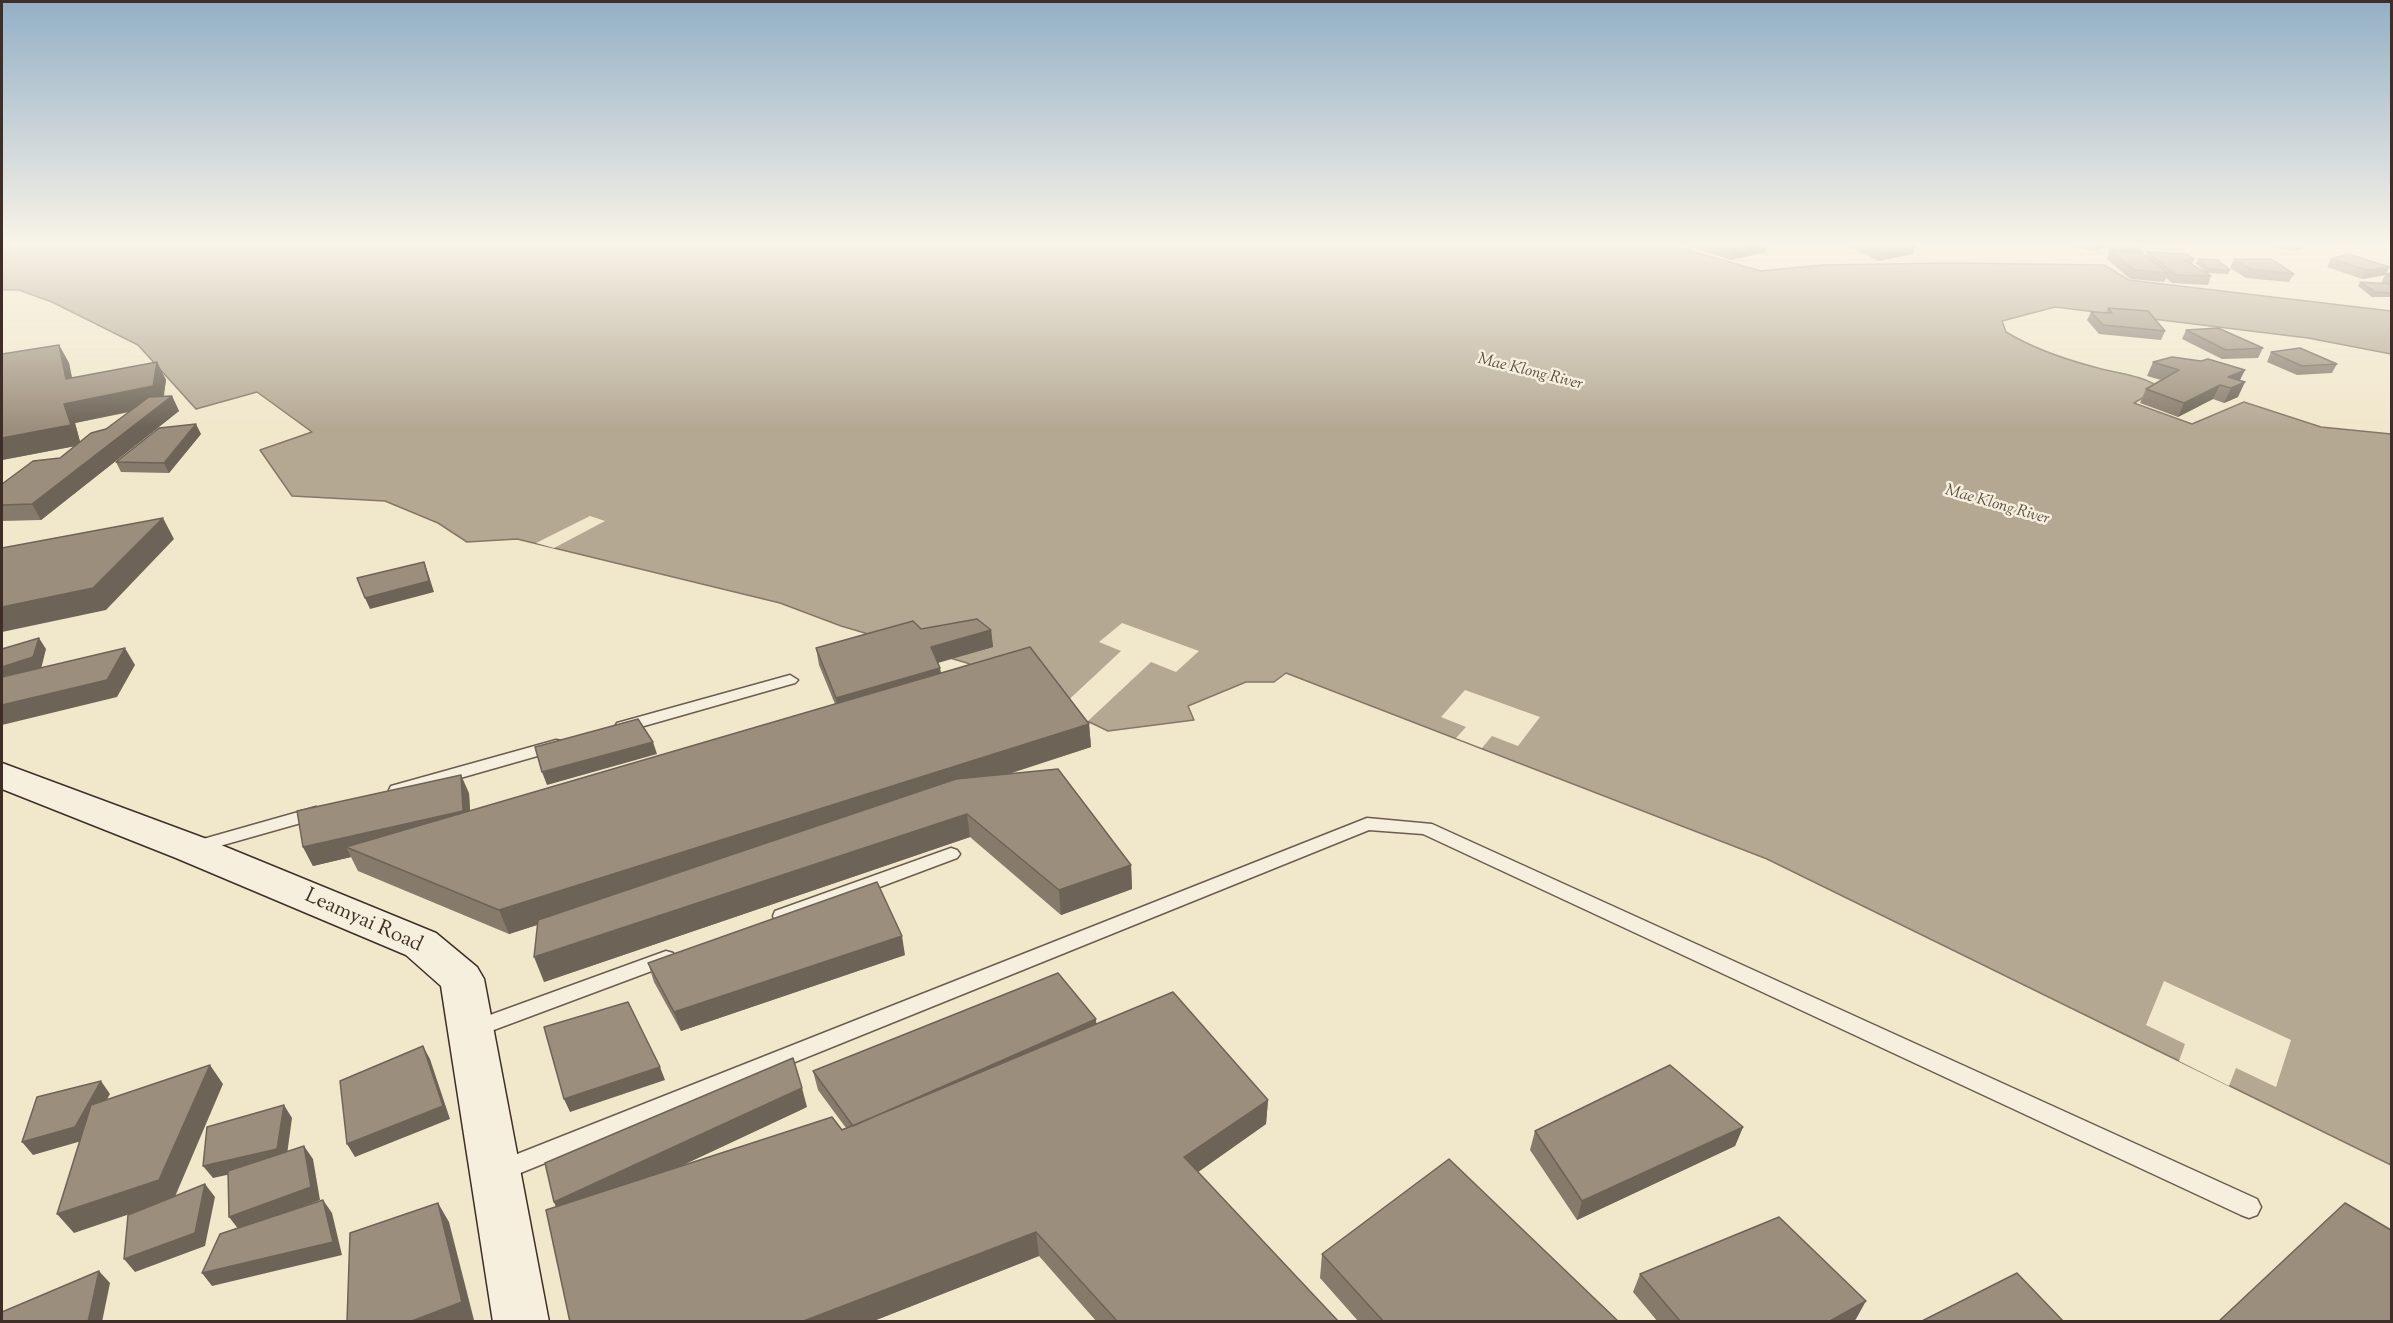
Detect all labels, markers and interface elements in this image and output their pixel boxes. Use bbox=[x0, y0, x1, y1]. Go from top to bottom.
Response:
water label: Mae Klong River bbox=[1476, 351, 1584, 395]
water label: Mae Klong River bbox=[1943, 482, 2051, 530]
street label: Leamyai Road bbox=[300, 885, 426, 959]

